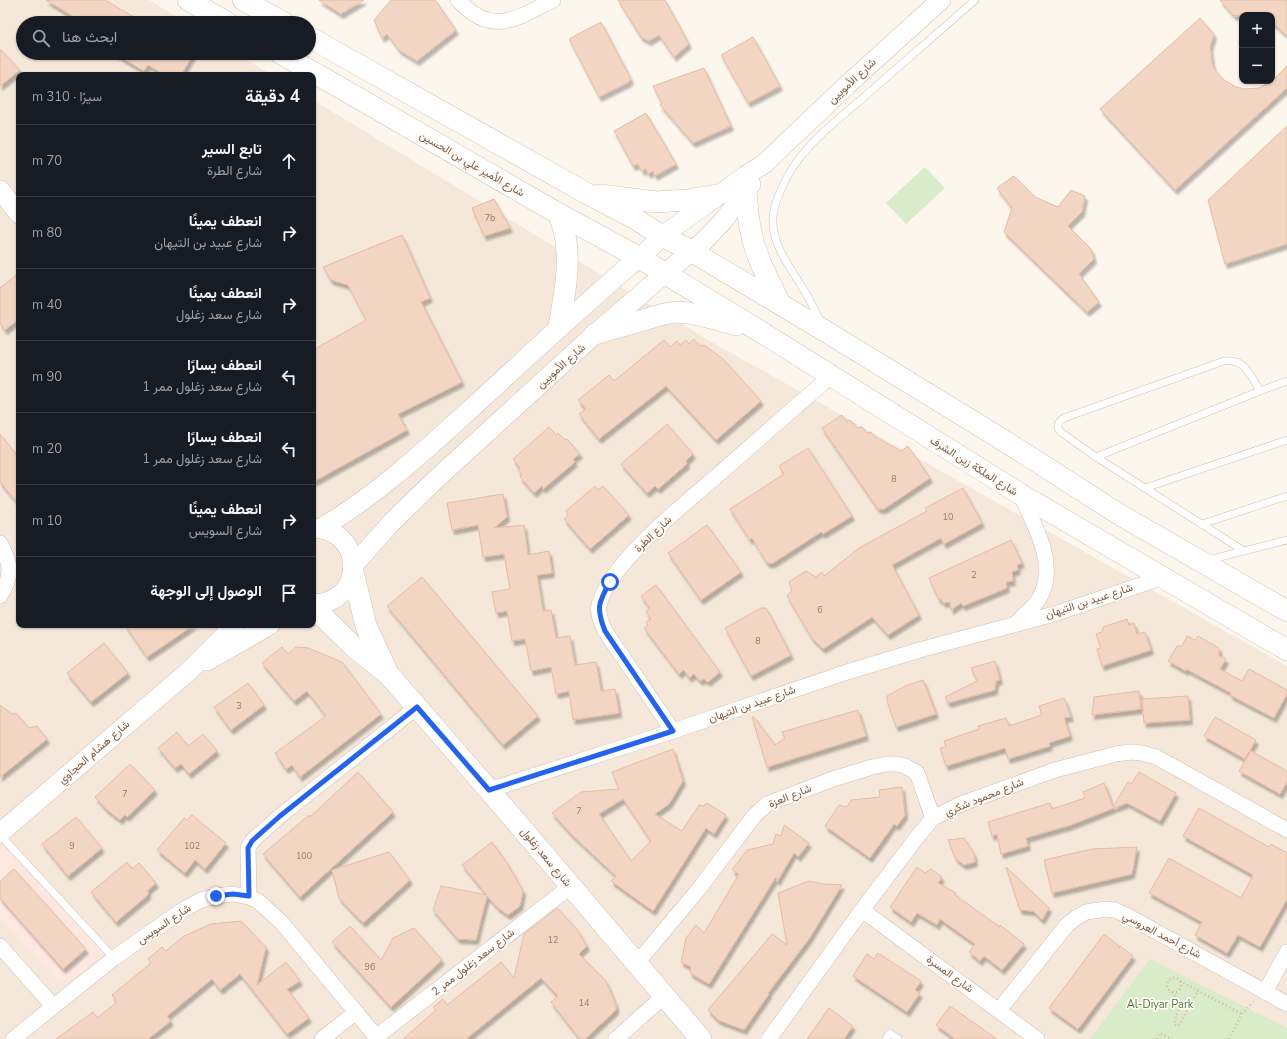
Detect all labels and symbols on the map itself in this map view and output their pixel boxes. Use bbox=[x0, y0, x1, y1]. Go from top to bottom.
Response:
street label: شارع الأمويين bbox=[825, 55, 880, 107]
street label: شارع الأمير علي بن الحسين bbox=[416, 128, 528, 202]
house number: 7b bbox=[485, 212, 495, 224]
street label: شارع الأمويين bbox=[533, 340, 589, 392]
street label: شارع الملكة زين الشرف bbox=[927, 433, 1021, 499]
house number: 8 bbox=[891, 473, 897, 485]
house number: 10 bbox=[943, 511, 953, 523]
street label: شارع الطرة bbox=[631, 512, 675, 556]
house number: 2 bbox=[971, 569, 977, 581]
route start bbox=[601, 573, 619, 591]
street label: شارع عبيد بن التيهان bbox=[1043, 580, 1135, 622]
house number: 6 bbox=[817, 604, 823, 616]
house number: 8 bbox=[755, 635, 761, 647]
street label: شارع عبيد بن التيهان bbox=[706, 682, 798, 726]
house number: 3 bbox=[236, 700, 242, 712]
street label: شارع هشام الحجاوي bbox=[55, 716, 135, 789]
street label: شارع محمود شكري bbox=[942, 774, 1027, 822]
street label: شارع العزة bbox=[766, 780, 814, 811]
house number: 7 bbox=[122, 788, 128, 800]
house number: 7 bbox=[576, 805, 582, 817]
street label: شارع سعد زغلول bbox=[517, 824, 575, 890]
house number: 9 bbox=[69, 840, 75, 852]
house number: 102 bbox=[184, 840, 200, 852]
house number: 100 bbox=[296, 850, 312, 862]
route end bbox=[207, 887, 225, 905]
street label: شارع السويس bbox=[134, 900, 194, 948]
street label: شارع أحمد العروسي bbox=[1119, 908, 1204, 964]
street label: شارع سعد زغلول ممر 2 bbox=[428, 925, 518, 999]
house number: 12 bbox=[548, 934, 558, 946]
street label: شارع المسرة bbox=[923, 952, 977, 996]
house number: 96 bbox=[365, 961, 375, 973]
house number: 14 bbox=[579, 997, 590, 1009]
park label: Al-Diyar Park bbox=[1127, 997, 1194, 1012]

